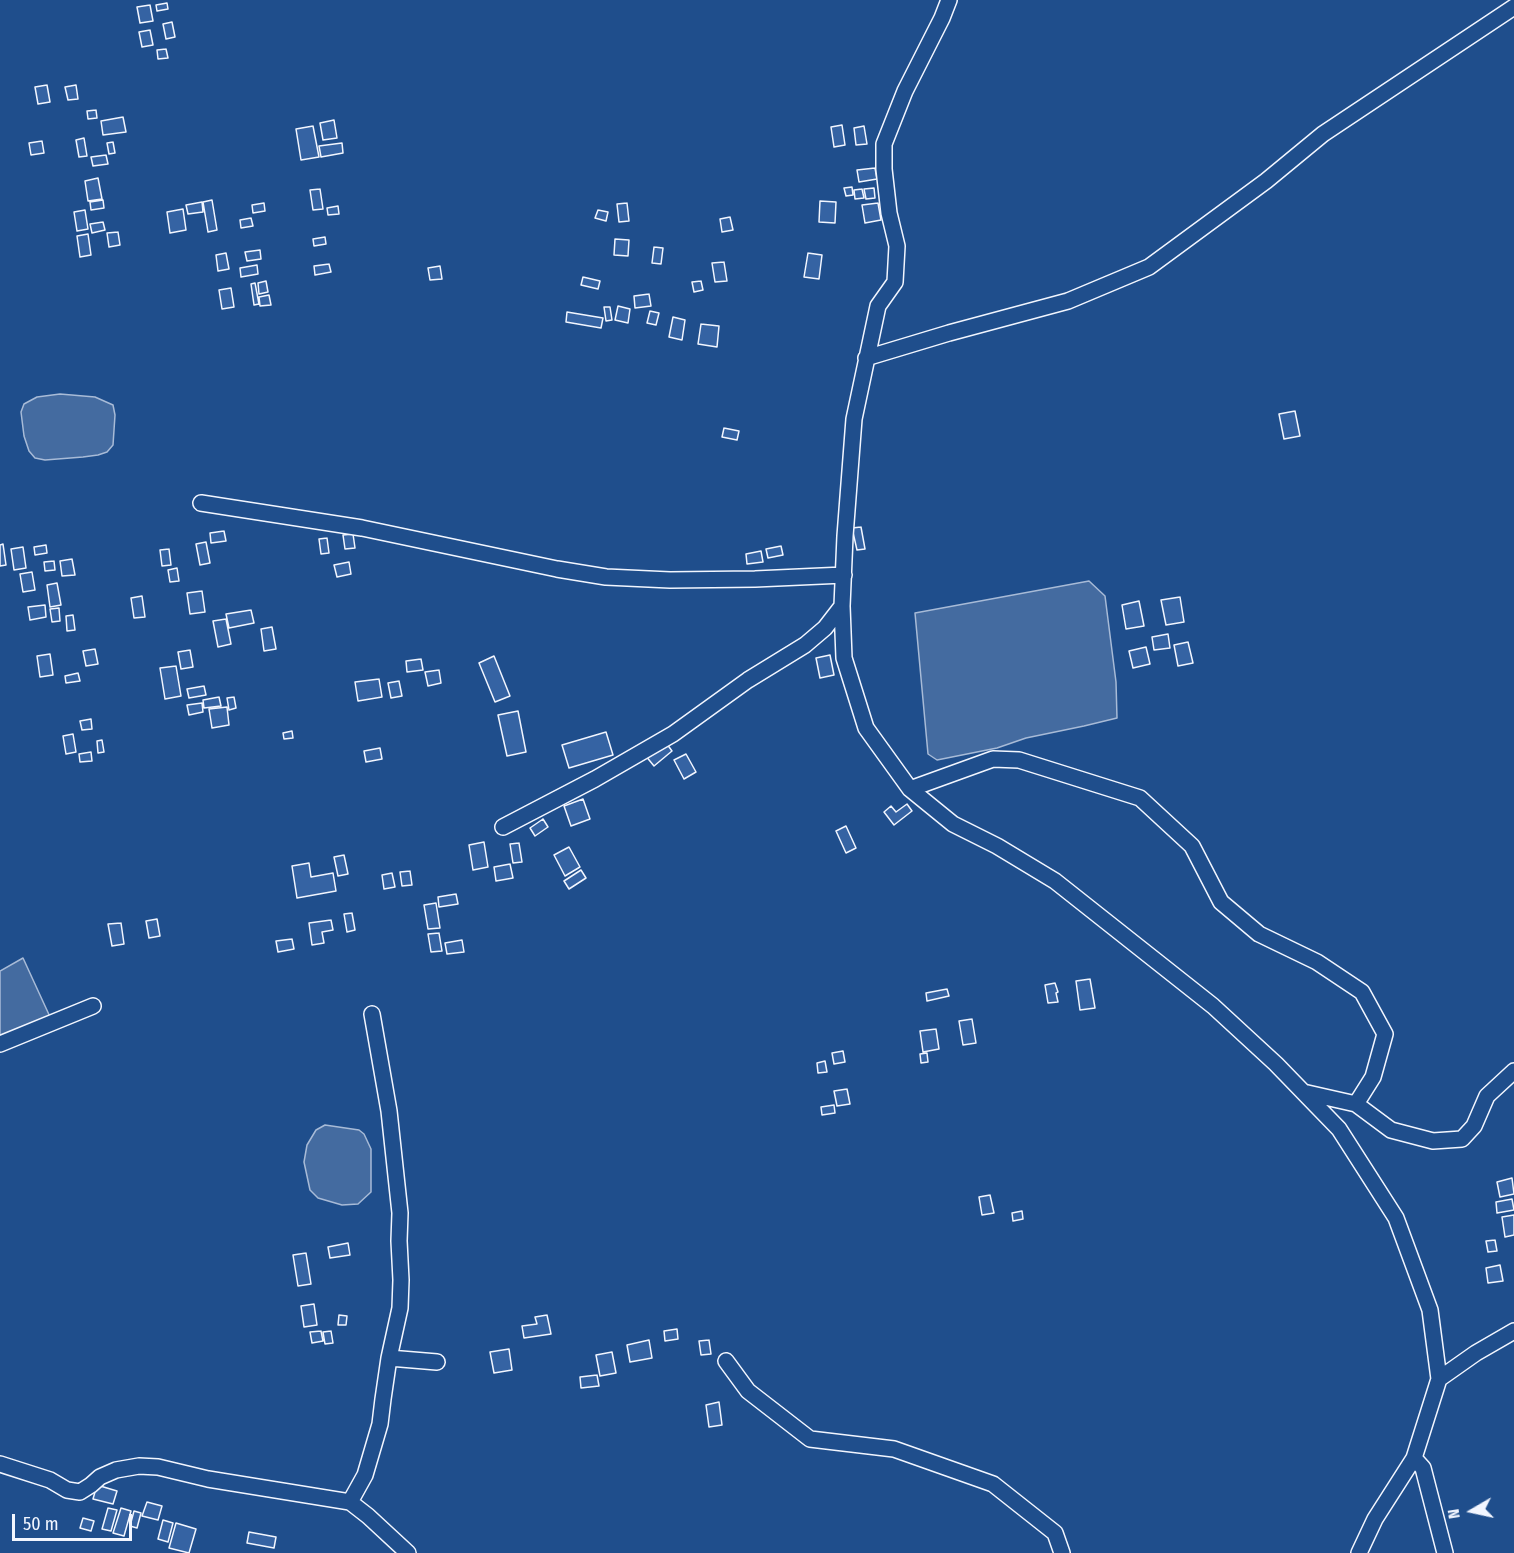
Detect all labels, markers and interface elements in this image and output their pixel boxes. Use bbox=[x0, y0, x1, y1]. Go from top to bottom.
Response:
north arrow bbox=[1442, 1481, 1502, 1541]
scale bar bbox=[15, 1502, 135, 1540]
text: N bbox=[1444, 1508, 1464, 1520]
text: 50 m bbox=[23, 1513, 59, 1535]

